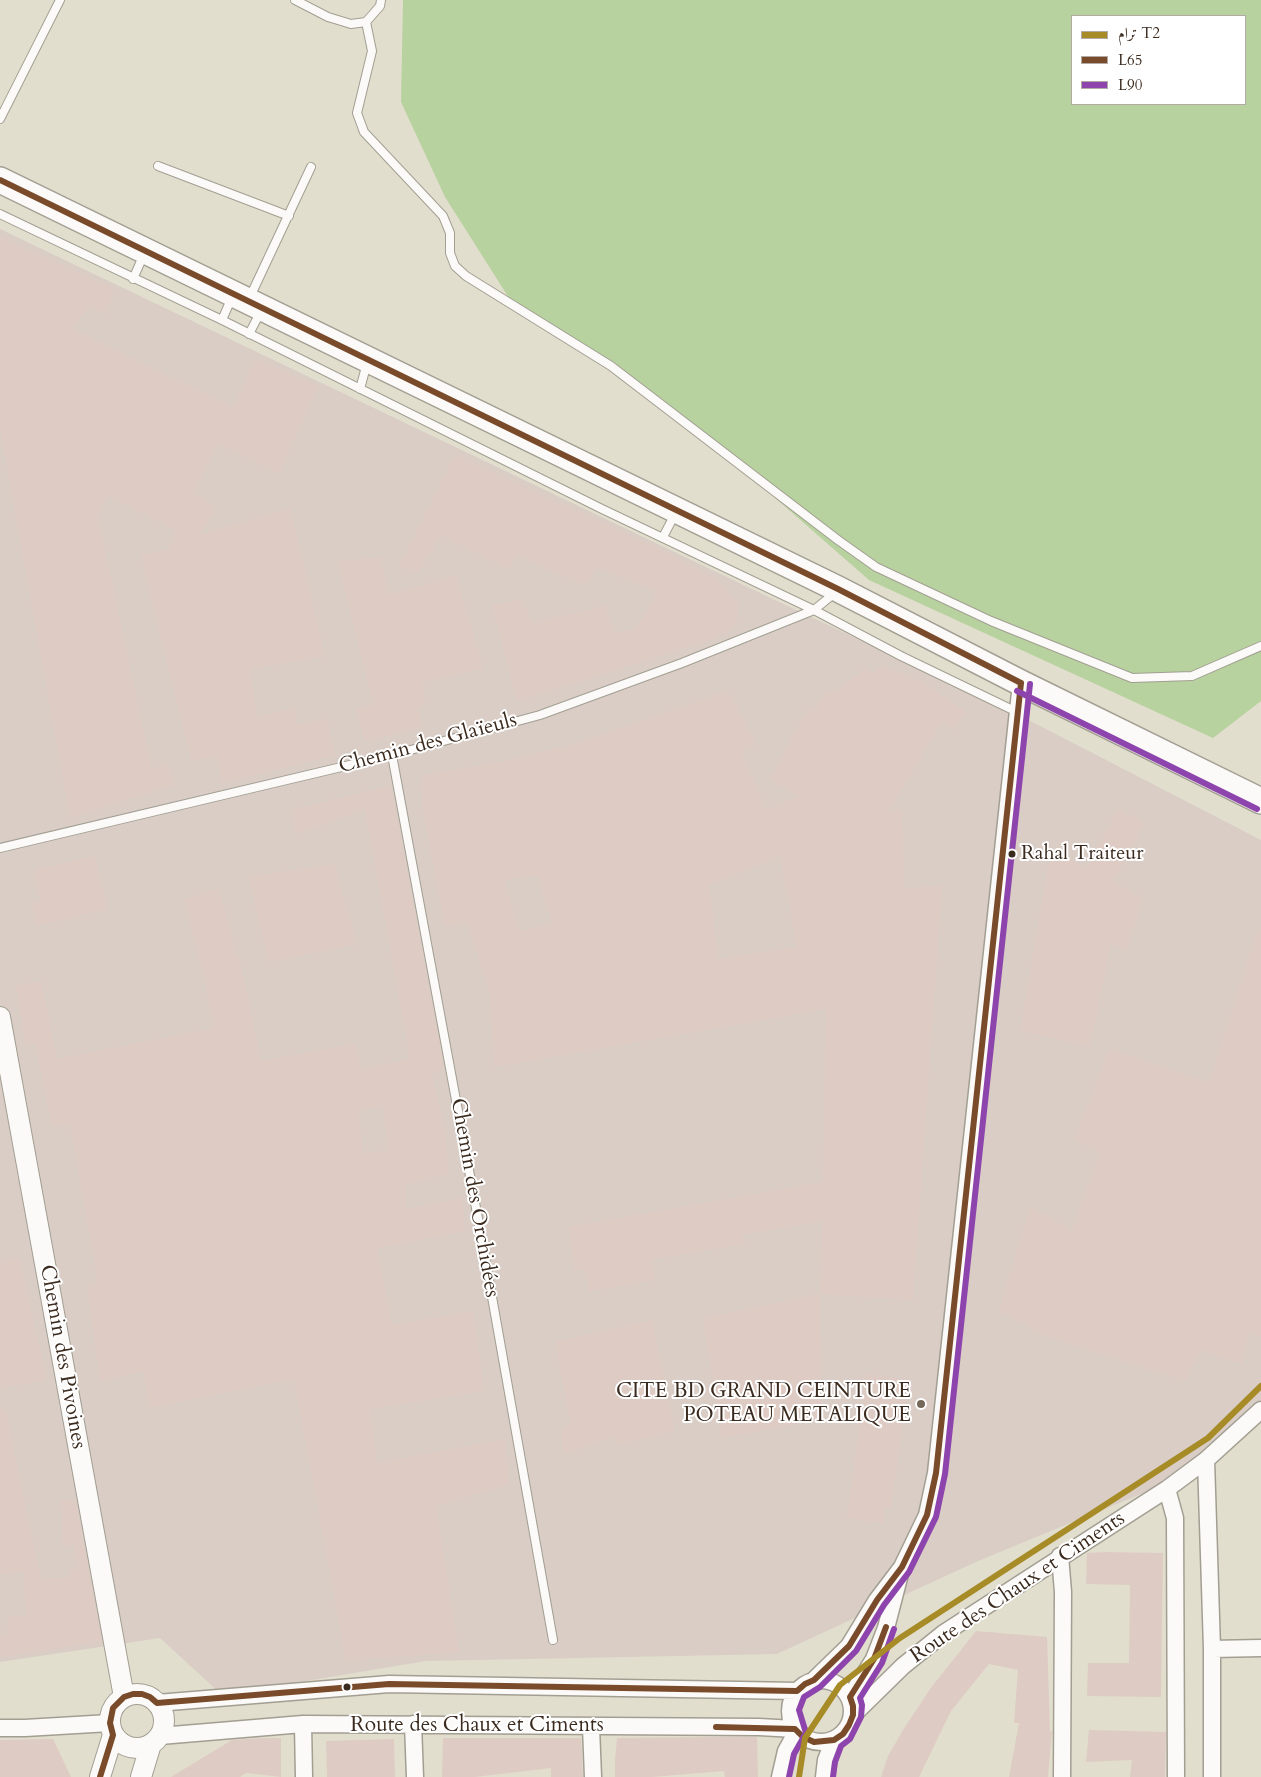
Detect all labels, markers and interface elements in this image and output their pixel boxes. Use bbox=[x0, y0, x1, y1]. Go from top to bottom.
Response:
legend bbox=[1071, 15, 1246, 105]
text: ترام T2 bbox=[1118, 23, 1160, 43]
text: L65 bbox=[1118, 50, 1142, 70]
text: L90 bbox=[1118, 75, 1142, 95]
street label: Chemin des Glaïeuls bbox=[336, 708, 520, 780]
place label: Rahal Traiteur bbox=[1021, 842, 1143, 866]
marker: Rahal Traiteur bbox=[1007, 849, 1017, 859]
street label: Chemin des Orchidées bbox=[444, 1096, 504, 1300]
street label: Chemin des Pivoines bbox=[33, 1263, 91, 1451]
place label: CITE BD GRAND CEINTURE POTEAU METALIQUE bbox=[616, 1379, 911, 1429]
marker: CITE BD GRAND CEINTURE POTEAU METALIQUE bbox=[915, 1398, 927, 1410]
street label: Route des Chaux et Ciments bbox=[906, 1507, 1130, 1669]
unlabelled marker bbox=[342, 1682, 352, 1692]
street label: Route des Chaux et Ciments bbox=[350, 1713, 604, 1739]

